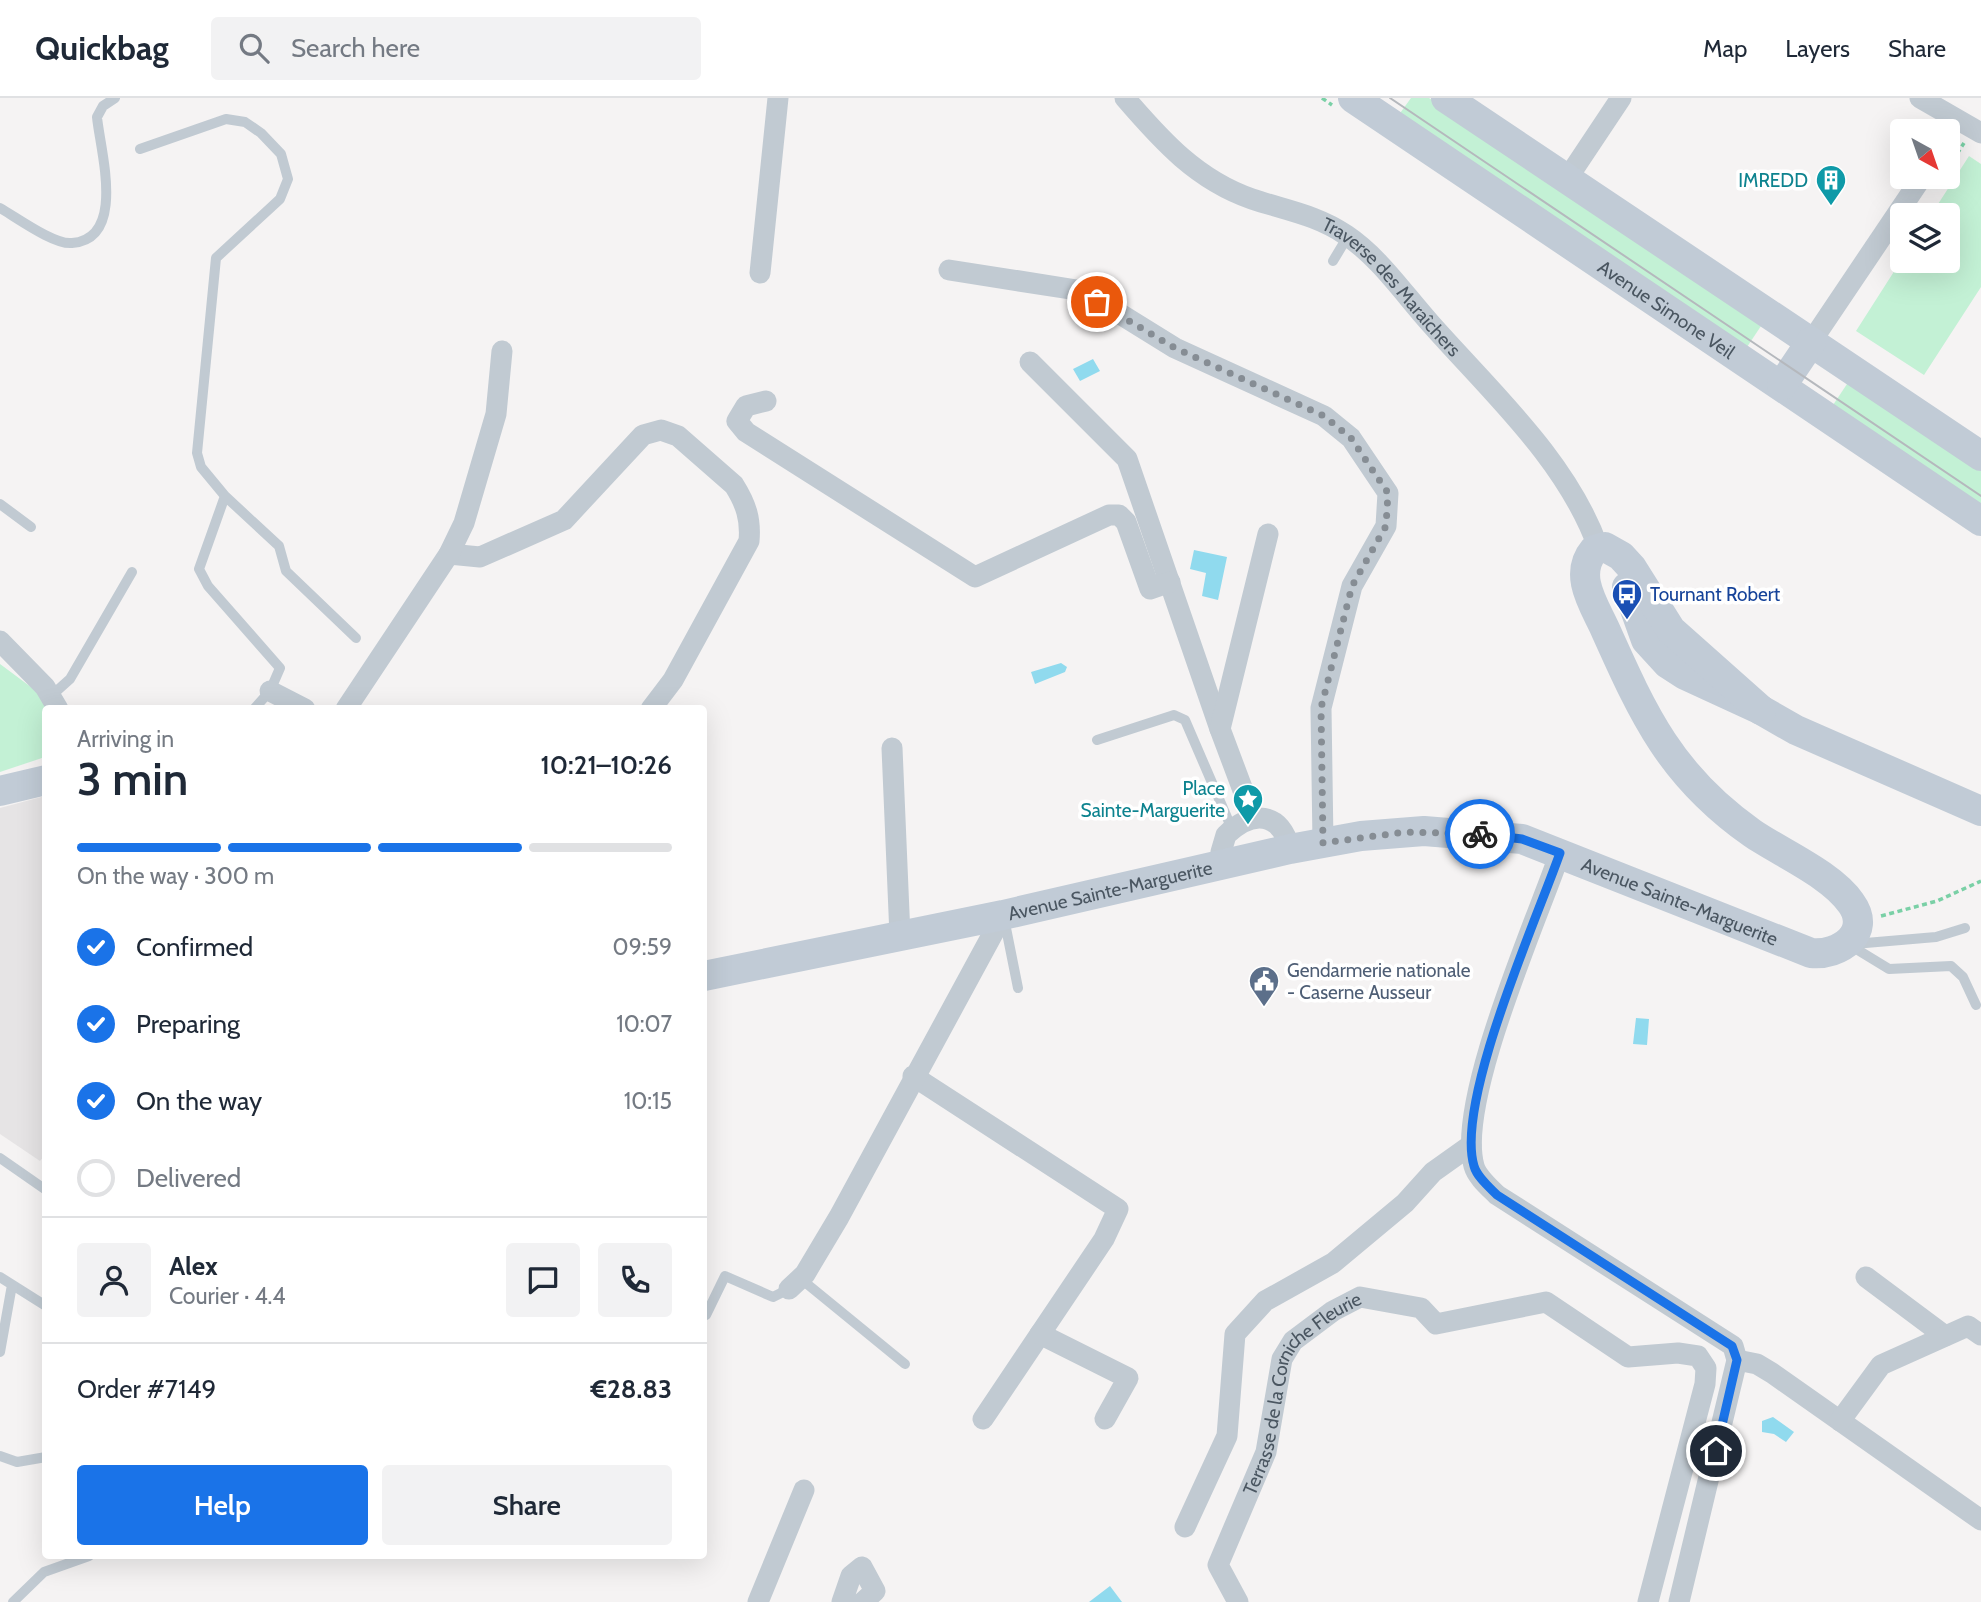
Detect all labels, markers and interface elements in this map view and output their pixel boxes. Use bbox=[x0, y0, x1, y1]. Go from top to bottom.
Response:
search box bbox=[211, 17, 701, 80]
text: Quickbag bbox=[35, 28, 169, 68]
icon: search bbox=[235, 29, 273, 67]
text: Search here bbox=[291, 32, 420, 64]
text: Map bbox=[1703, 34, 1747, 63]
text: Layers bbox=[1785, 34, 1850, 63]
text: Share bbox=[1888, 34, 1946, 63]
north arrow bbox=[1890, 119, 1960, 189]
map controls bbox=[1890, 119, 1960, 273]
building icon: IMREDD bbox=[1814, 163, 1848, 207]
place label: IMREDD bbox=[1738, 169, 1808, 192]
button: layers bbox=[1890, 203, 1960, 273]
street label: Traverse des Maraîchers bbox=[1318, 212, 1466, 361]
street label: Avenue Simone Veil bbox=[1593, 255, 1739, 364]
pin bbox=[1067, 272, 1127, 332]
icon: bag bbox=[1078, 283, 1116, 321]
bus stop icon: Tournant Robert bbox=[1610, 577, 1644, 621]
place label: Tournant Robert bbox=[1650, 583, 1781, 606]
text: Arriving in bbox=[77, 725, 174, 753]
text: 10:21–10:26 bbox=[541, 749, 672, 781]
text: 3 min bbox=[77, 751, 188, 807]
place label: Place Sainte-Marguerite bbox=[1081, 777, 1225, 822]
place icon: Place Sainte-Marguerite bbox=[1231, 782, 1265, 826]
courier bbox=[1445, 799, 1515, 869]
icon: bike bbox=[1461, 815, 1499, 853]
street label: Avenue Sainte-Marguerite bbox=[1578, 853, 1781, 951]
street label: Avenue Sainte-Marguerite bbox=[1006, 856, 1215, 926]
text: On the way · 300 m bbox=[77, 862, 274, 890]
icon: check bbox=[77, 928, 115, 966]
text: Confirmed bbox=[136, 931, 253, 963]
text: 09:59 bbox=[613, 933, 672, 961]
place label: Gendarmerie nationale - Caserne Ausseur bbox=[1287, 959, 1471, 1004]
public building icon: Gendarmerie nationale - Caserne Ausseur bbox=[1247, 964, 1281, 1008]
icon: check bbox=[77, 1005, 115, 1043]
text: Preparing bbox=[136, 1008, 240, 1040]
text: 10:07 bbox=[616, 1010, 672, 1038]
icon: check bbox=[77, 1082, 115, 1120]
text: On the way bbox=[136, 1085, 262, 1117]
text: 10:15 bbox=[624, 1087, 672, 1115]
text: Delivered bbox=[136, 1162, 241, 1194]
button: person bbox=[77, 1243, 151, 1317]
button: chat bbox=[506, 1243, 580, 1317]
button: phone bbox=[598, 1243, 672, 1317]
text: Alex bbox=[169, 1250, 218, 1282]
text: Courier · 4.4 bbox=[169, 1282, 286, 1310]
street label: Terrasse de la Corniche Fleurie bbox=[1238, 1287, 1366, 1498]
text: Order #7149 bbox=[77, 1373, 216, 1405]
text: €28.83 bbox=[590, 1373, 672, 1405]
pin bbox=[1686, 1421, 1746, 1481]
icon: home bbox=[1697, 1432, 1735, 1470]
button: Help bbox=[77, 1465, 368, 1545]
button: Share bbox=[382, 1465, 672, 1545]

